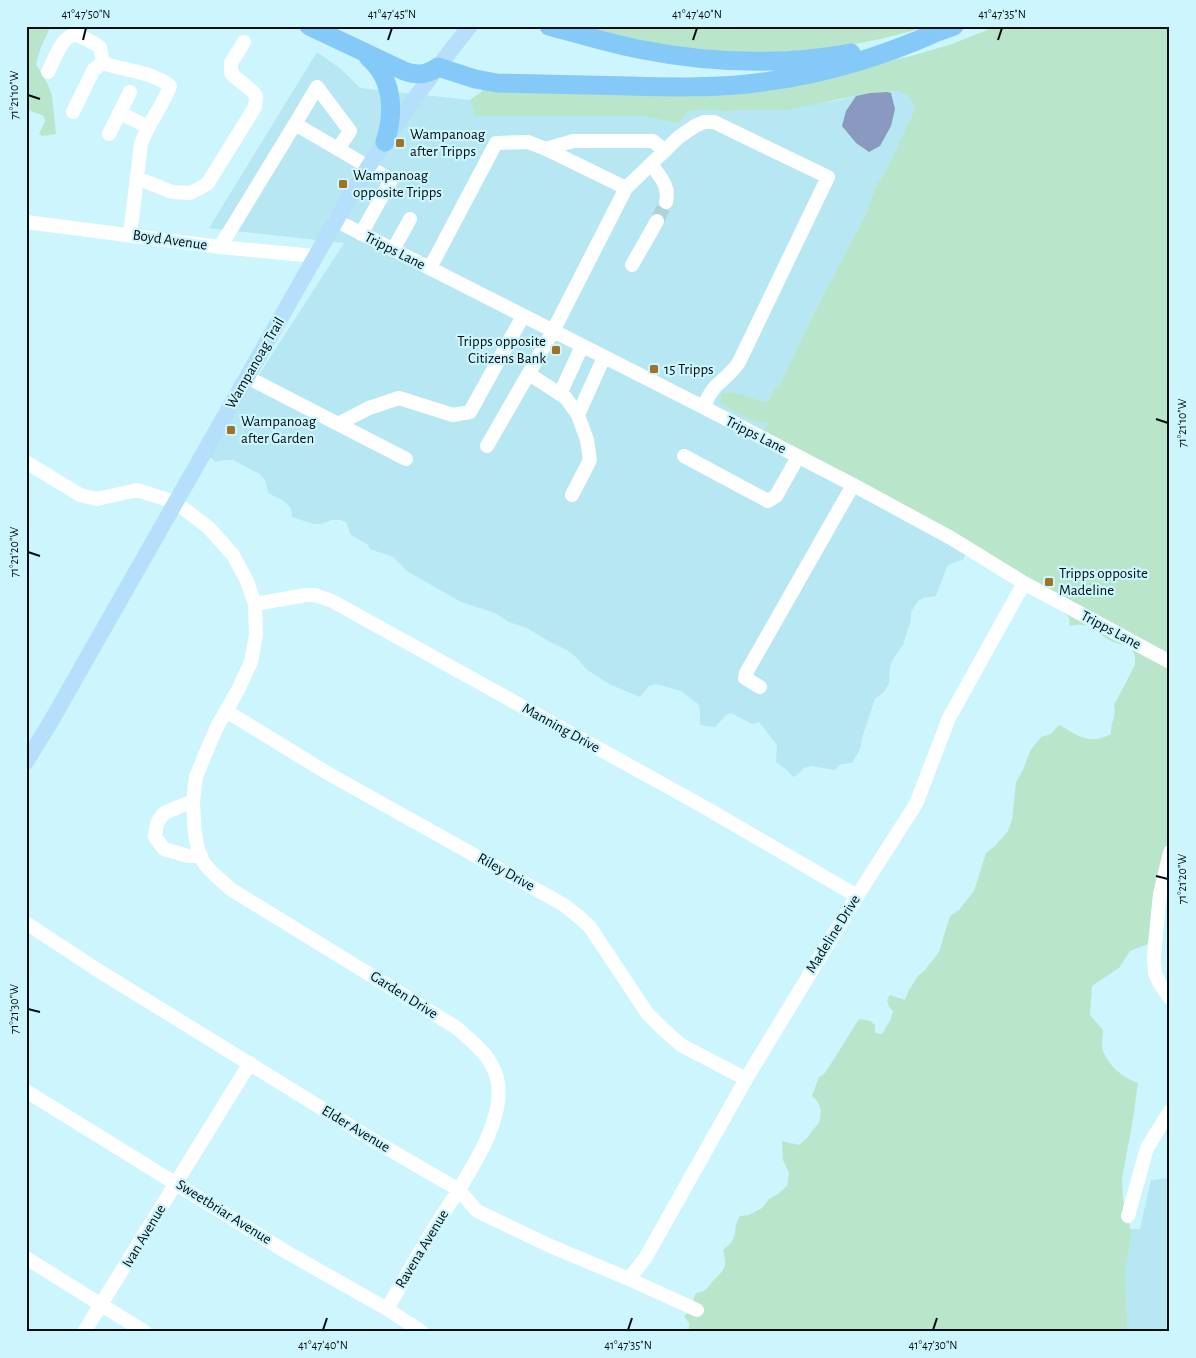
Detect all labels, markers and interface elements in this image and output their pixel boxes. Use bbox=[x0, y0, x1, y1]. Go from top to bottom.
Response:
text: 41°47'50"N bbox=[61, 8, 111, 20]
text: 41°47'45"N bbox=[368, 8, 416, 20]
text: 41°47'40"N bbox=[672, 8, 722, 20]
text: 41°47'35"N bbox=[978, 8, 1026, 20]
text: 71°21'10"W bbox=[8, 70, 20, 119]
place label: Wampanoag after Tripps bbox=[410, 127, 486, 159]
marker: Wampanoag after Tripps bbox=[394, 137, 406, 149]
place label: Wampanoag opposite Tripps bbox=[353, 168, 442, 200]
marker: Wampanoag opposite Tripps bbox=[337, 178, 349, 190]
street label: Boyd Avenue bbox=[132, 227, 208, 253]
street label: Tripps Lane bbox=[362, 229, 428, 273]
street label: Wampanoag Trail bbox=[223, 315, 287, 411]
place label: Tripps opposite Citizens Bank bbox=[457, 334, 546, 366]
marker: Tripps opposite Citizens Bank bbox=[550, 344, 562, 356]
place label: 15 Tripps bbox=[664, 362, 714, 377]
marker: 15 Tripps bbox=[648, 363, 660, 375]
text: 71°21'10"W bbox=[1176, 398, 1188, 447]
street label: Tripps Lane bbox=[723, 413, 789, 457]
place label: Wampanoag after Garden bbox=[241, 414, 317, 446]
marker: Wampanoag after Garden bbox=[225, 424, 237, 436]
text: 71°21'20"W bbox=[8, 527, 20, 577]
place label: Tripps opposite Madeline bbox=[1059, 566, 1148, 598]
marker: Tripps opposite Madeline bbox=[1043, 576, 1055, 588]
street label: Tripps Lane bbox=[1078, 608, 1144, 652]
street label: Manning Drive bbox=[520, 701, 602, 755]
street label: Riley Drive bbox=[475, 850, 537, 894]
text: 71°21'20"W bbox=[1176, 854, 1188, 904]
street label: Madeline Drive bbox=[803, 892, 863, 976]
street label: Garden Drive bbox=[368, 968, 441, 1022]
text: 71°21'30"W bbox=[8, 984, 20, 1034]
street label: Elder Avenue bbox=[319, 1103, 393, 1155]
street label: Sweetbriar Avenue bbox=[174, 1177, 274, 1247]
street label: Ivan Avenue bbox=[119, 1202, 169, 1270]
street label: Ravena Avenue bbox=[393, 1207, 451, 1291]
text: 41°47'40"N bbox=[298, 1339, 348, 1351]
text: 41°47'35"N bbox=[604, 1339, 652, 1351]
text: 41°47'30"N bbox=[908, 1339, 958, 1351]

